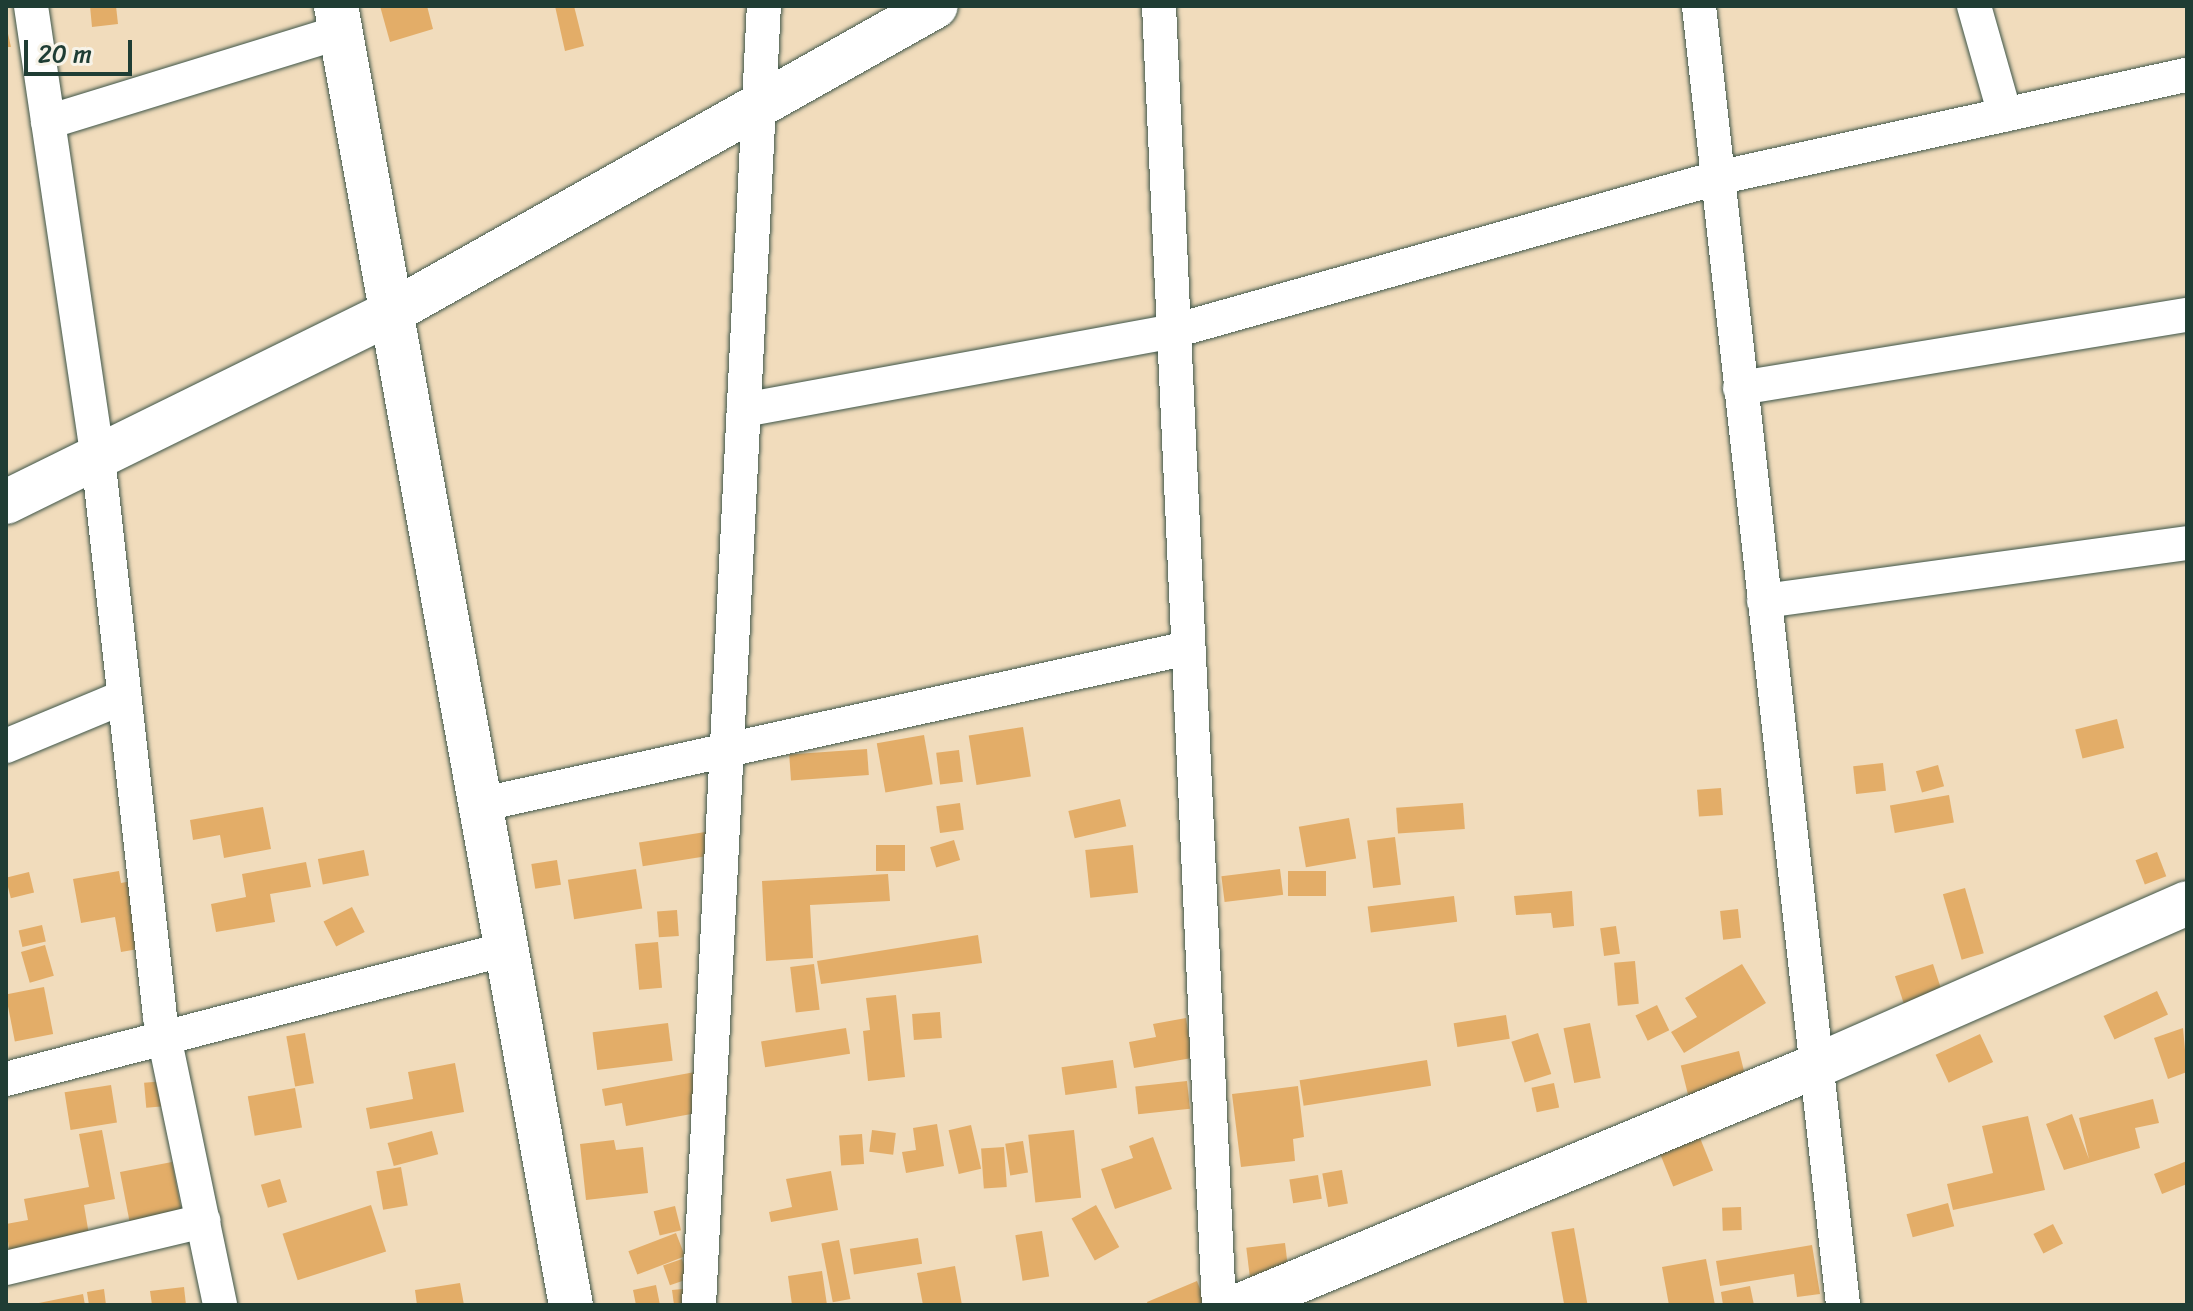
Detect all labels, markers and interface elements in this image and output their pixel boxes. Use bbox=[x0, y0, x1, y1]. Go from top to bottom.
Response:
scale bar bbox=[28, 24, 136, 74]
text: 20 m bbox=[38, 33, 92, 75]

